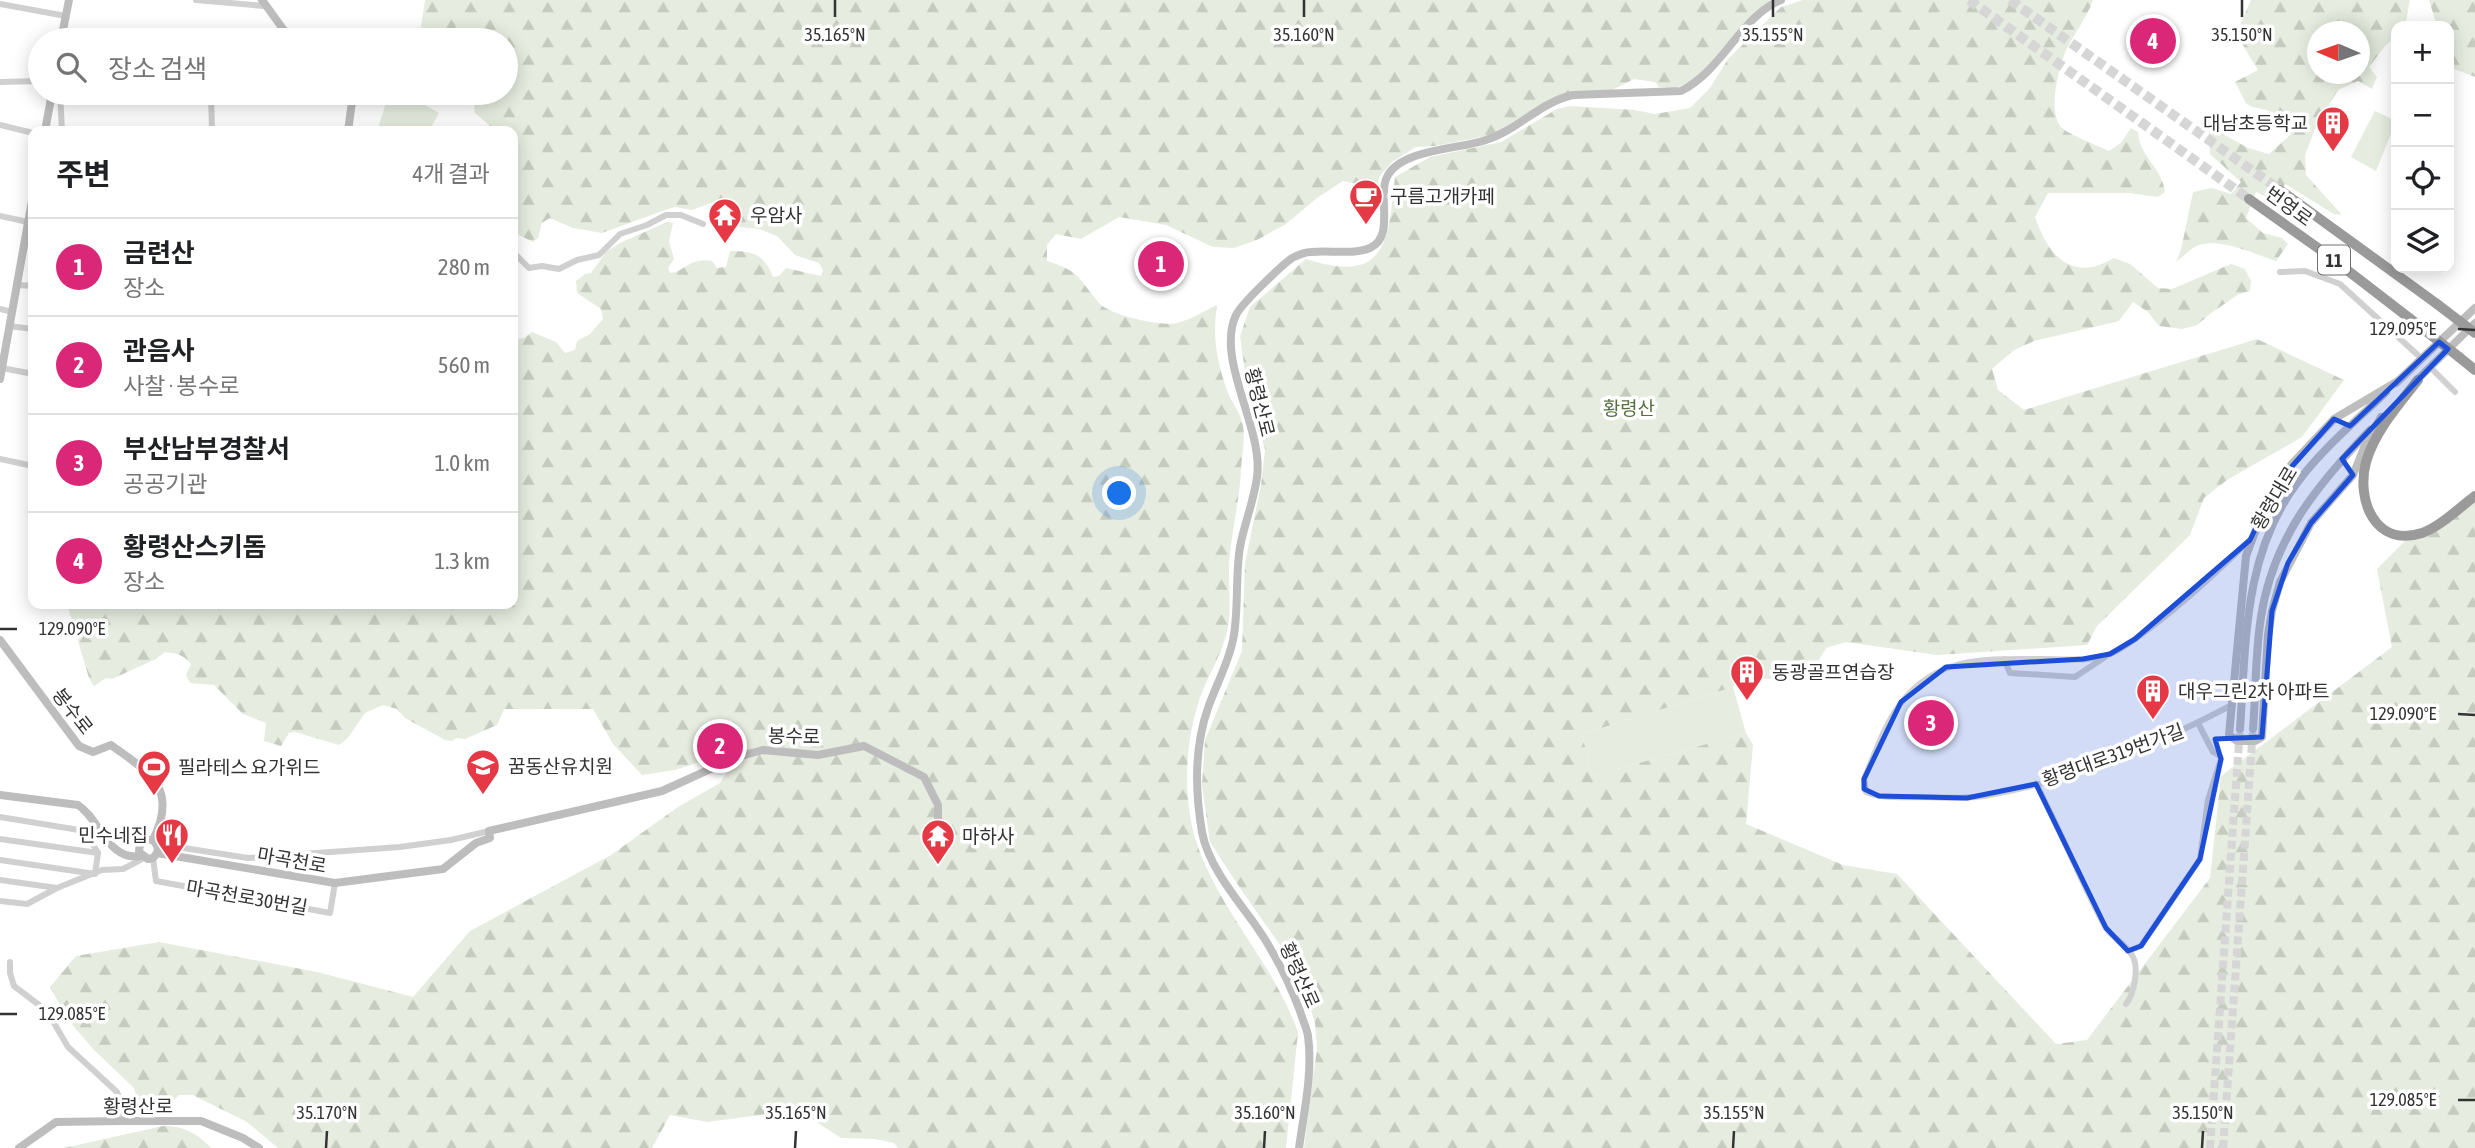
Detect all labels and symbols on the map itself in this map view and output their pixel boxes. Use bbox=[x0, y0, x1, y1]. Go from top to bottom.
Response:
pin: 4 bbox=[2130, 15, 2176, 67]
north arrow bbox=[2307, 21, 2370, 84]
text: 35.165°N bbox=[804, 24, 866, 45]
text: 35.160°N bbox=[1273, 24, 1335, 45]
text: 35.155°N bbox=[1742, 24, 1804, 45]
text: 35.150°N bbox=[2211, 24, 2273, 45]
building icon: 대남초등학교 bbox=[2314, 104, 2352, 153]
place label: 대남초등학교 bbox=[2203, 112, 2308, 134]
cafe icon: 구름고개카페 bbox=[1347, 177, 1385, 226]
street label: 번영로 bbox=[2261, 182, 2317, 230]
place label: 구름고개카페 bbox=[1390, 185, 1495, 207]
temple icon: 우암사 bbox=[706, 196, 744, 245]
place label: 우암사 bbox=[750, 204, 802, 226]
pin: 1 bbox=[1138, 238, 1184, 290]
road number: 11 bbox=[2318, 246, 2350, 274]
text: 129.095°E bbox=[2370, 318, 2437, 339]
street label: 황령산로 bbox=[1241, 365, 1279, 439]
park label: 황령산 bbox=[1603, 397, 1655, 419]
street label: 황령대로 bbox=[2247, 462, 2301, 534]
your location bbox=[1102, 476, 1136, 510]
text: 129.090°E bbox=[39, 618, 106, 639]
building icon: 동광골프연습장 bbox=[1728, 653, 1766, 702]
place label: 동광골프연습장 bbox=[1772, 661, 1894, 683]
building icon: 대우그린2차 아파트 bbox=[2134, 672, 2172, 721]
place label: 대우그린2차 아파트 bbox=[2178, 680, 2329, 702]
street label: 봉수로 bbox=[48, 684, 98, 738]
pin: 3 bbox=[1908, 697, 1954, 749]
text: 129.090°E bbox=[2370, 703, 2437, 724]
street label: 황령대로319번가길 bbox=[2039, 719, 2187, 791]
pin: 2 bbox=[697, 720, 743, 772]
street label: 봉수로 bbox=[768, 725, 820, 747]
school or university icon: 꿈동산유치원 bbox=[464, 747, 502, 796]
sports icon: 필라테스 요가위드 bbox=[135, 748, 173, 797]
place label: 꿈동산유치원 bbox=[508, 755, 613, 777]
place label: 필라테스 요가위드 bbox=[178, 756, 320, 778]
restaurant icon: 민수네집 bbox=[153, 816, 191, 865]
temple icon: 마하사 bbox=[919, 817, 957, 866]
place label: 민수네집 bbox=[78, 824, 148, 846]
place label: 마하사 bbox=[962, 825, 1014, 847]
street label: 마곡천로 bbox=[256, 843, 328, 877]
street label: 마곡천로30번길 bbox=[185, 876, 309, 918]
street label: 황령산로 bbox=[1276, 939, 1324, 1011]
text: 129.085°E bbox=[39, 1003, 106, 1024]
text: 129.085°E bbox=[2370, 1089, 2437, 1110]
street label: 황령산로 bbox=[103, 1095, 173, 1117]
text: 35.170°N bbox=[296, 1102, 358, 1123]
text: 35.165°N bbox=[765, 1102, 827, 1123]
text: 35.160°N bbox=[1234, 1102, 1296, 1123]
text: 35.155°N bbox=[1703, 1102, 1765, 1123]
text: 35.150°N bbox=[2172, 1102, 2234, 1123]

